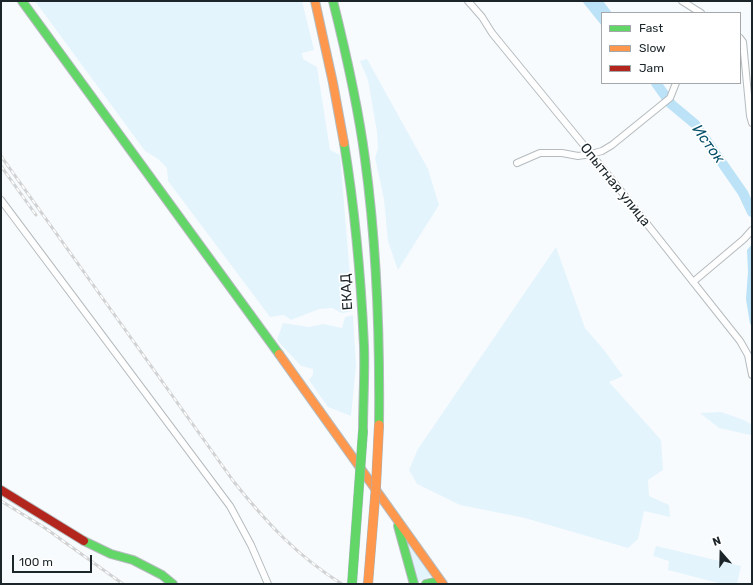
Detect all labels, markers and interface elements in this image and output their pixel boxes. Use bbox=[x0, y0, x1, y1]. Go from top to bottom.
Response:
legend bbox=[601, 12, 741, 84]
text: Fast bbox=[639, 21, 663, 35]
text: Slow bbox=[639, 41, 666, 55]
text: Jam bbox=[639, 61, 664, 75]
water label: Исток bbox=[688, 121, 728, 167]
street label: Опытная улица bbox=[576, 140, 654, 230]
street label: ЕКАД bbox=[337, 273, 357, 311]
north arrow bbox=[701, 533, 741, 573]
text: N bbox=[711, 534, 723, 549]
scale bar bbox=[14, 547, 94, 573]
text: 100 m bbox=[19, 555, 53, 569]

